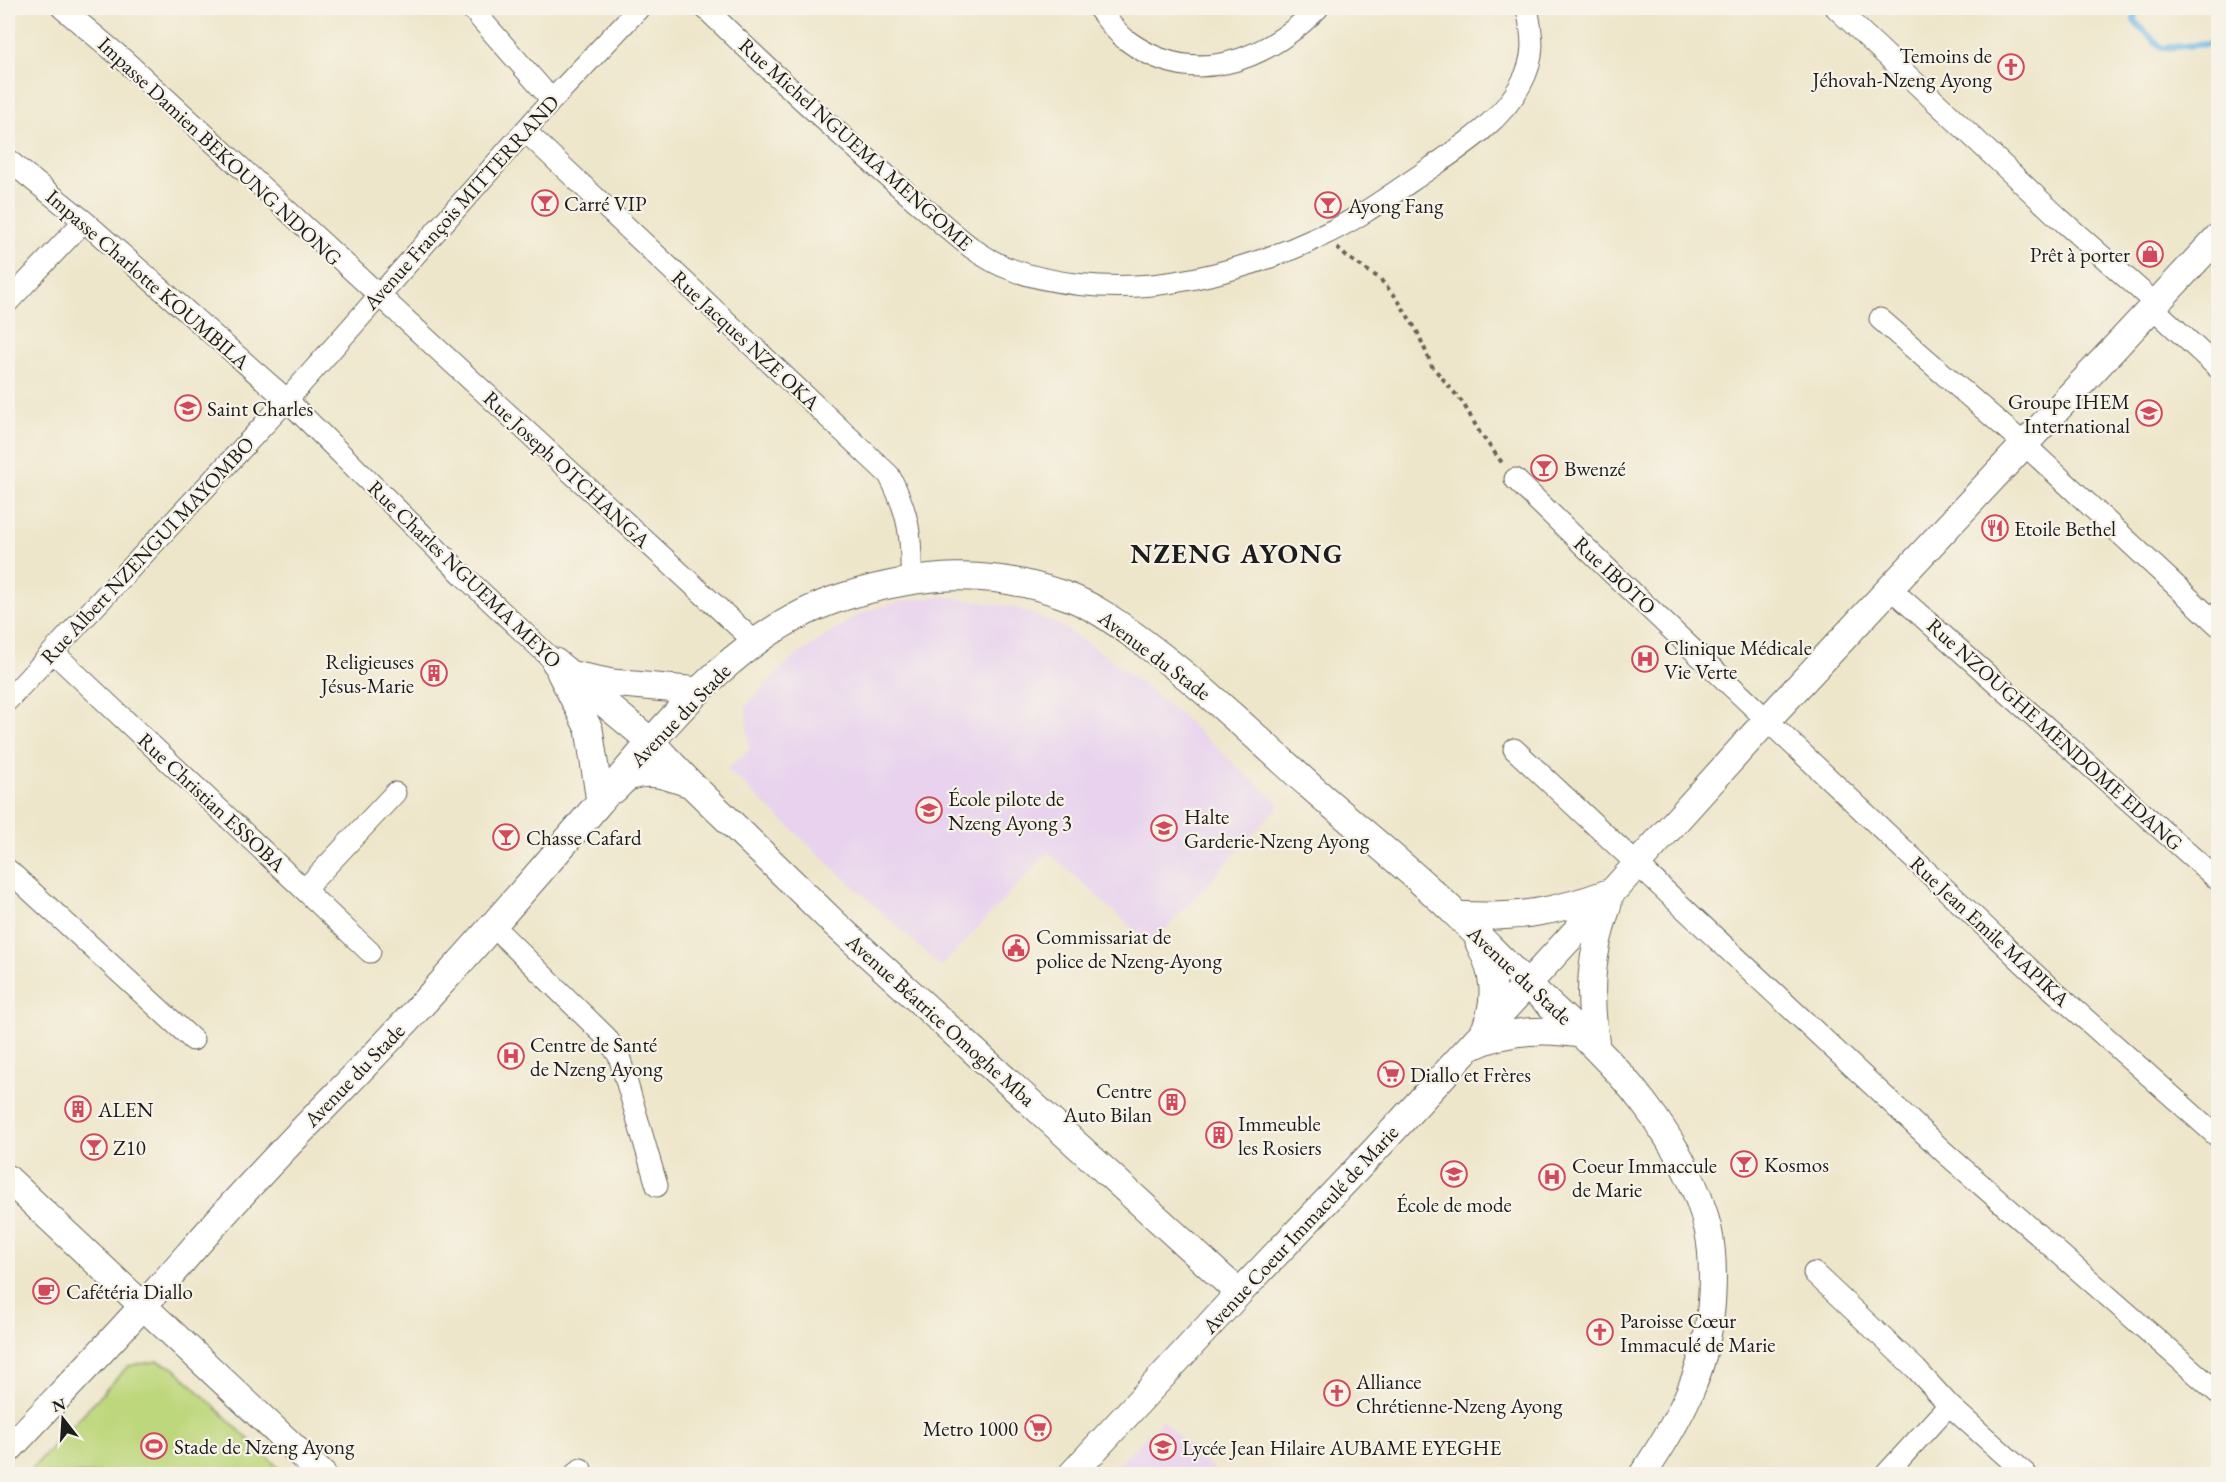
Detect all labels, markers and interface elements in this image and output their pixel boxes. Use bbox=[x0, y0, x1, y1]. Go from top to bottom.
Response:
street label: Impasse Damien BEKOUNG NDONG bbox=[92, 31, 348, 271]
street label: Rue Michel NGUEMA MENGOME bbox=[733, 32, 979, 256]
place label: Temoins de Jéhovah-Nzeng Ayong bbox=[1810, 42, 1993, 93]
church icon: Temoins de Jéhovah-Nzeng Ayong bbox=[1996, 52, 2026, 82]
street label: Avenue François MITTERRAND bbox=[357, 89, 565, 316]
street label: Impasse Charlotte KOUMBILA bbox=[40, 183, 256, 375]
bar icon: Carré VIP bbox=[530, 188, 560, 218]
place label: Carré VIP bbox=[564, 190, 647, 217]
bar icon: Ayong Fang bbox=[1313, 190, 1343, 220]
place label: Ayong Fang bbox=[1347, 192, 1444, 219]
shop icon: Prêt à porter bbox=[2135, 239, 2165, 269]
place label: Prêt à porter bbox=[2030, 241, 2130, 268]
street label: Rue Jacques NZE OKA bbox=[666, 264, 826, 416]
street label: Rue Joseph OTCHANGA bbox=[478, 385, 657, 554]
place label: Groupe IHEM International bbox=[2008, 388, 2130, 439]
school or university icon: Saint Charles bbox=[173, 393, 203, 423]
place label: Saint Charles bbox=[207, 395, 314, 422]
school or university icon: Groupe IHEM International bbox=[2134, 398, 2164, 428]
street label: Rue Albert NZENGUI MAYOMBO bbox=[34, 430, 260, 670]
bar icon: Bwenzé bbox=[1529, 453, 1559, 483]
place label: Bwenzé bbox=[1564, 455, 1626, 482]
street label: Rue Charles NGUEMA MEYO bbox=[362, 474, 568, 674]
restaurant icon: Etoile Bethel bbox=[1980, 513, 2010, 543]
place label: Etoile Bethel bbox=[2014, 515, 2116, 542]
street label: Rue IBOTO bbox=[1568, 530, 1662, 620]
district label: NZENG AYONG bbox=[1130, 536, 1344, 571]
street label: Avenue du Stade bbox=[1093, 603, 1217, 706]
street label: Rue NZOUGHE MENDOME EDANG bbox=[1921, 612, 2189, 856]
place label: Clinique Médicale Vie Verte bbox=[1664, 634, 1812, 685]
hospital icon: Clinique Médicale Vie Verte bbox=[1630, 644, 1660, 674]
place label: Religieuses Jésus-Marie bbox=[319, 648, 414, 699]
street label: Avenue du Stade bbox=[623, 657, 736, 773]
building icon: Religieuses Jésus-Marie bbox=[419, 658, 449, 688]
street label: Rue Christian ESSOBA bbox=[132, 726, 292, 878]
place label: École pilote de Nzeng Ayong 3 bbox=[948, 785, 1072, 836]
school or university icon: École pilote de Nzeng Ayong 3 bbox=[914, 795, 944, 825]
place label: Halte Garderie-Nzeng Ayong bbox=[1184, 803, 1370, 854]
school or university icon: Halte Garderie-Nzeng Ayong bbox=[1149, 813, 1179, 843]
bar icon: Chasse Cafard bbox=[491, 822, 521, 852]
place label: Chasse Cafard bbox=[526, 824, 642, 851]
street label: Rue Jean Emile MAPIKA bbox=[1904, 850, 2076, 1013]
street label: Avenue du Stade bbox=[1461, 919, 1578, 1031]
place label: Commissariat de police de Nzeng-Ayong bbox=[1036, 923, 1223, 974]
street label: Avenue Béatrice Omoghe Mba bbox=[840, 927, 1042, 1113]
public building icon: Commissariat de police de Nzeng-Ayong bbox=[1001, 933, 1031, 963]
street label: Avenue du Stade bbox=[297, 1017, 410, 1133]
place label: Centre de Santé de Nzeng Ayong bbox=[530, 1031, 663, 1082]
hospital icon: Centre de Santé de Nzeng Ayong bbox=[496, 1041, 526, 1071]
supermarket icon: Diallo et Frères bbox=[1376, 1059, 1406, 1089]
place label: Diallo et Frères bbox=[1410, 1061, 1531, 1088]
place label: Centre Auto Bilan bbox=[1062, 1077, 1152, 1128]
building icon: Centre Auto Bilan bbox=[1157, 1087, 1187, 1117]
building icon: ALEN bbox=[63, 1094, 93, 1124]
place label: ALEN bbox=[97, 1096, 154, 1123]
place label: Immeuble les Rosiers bbox=[1238, 1110, 1322, 1161]
street label: Avenue Coeur Immaculé de Marie bbox=[1195, 1119, 1404, 1340]
building icon: Immeuble les Rosiers bbox=[1204, 1120, 1234, 1150]
bar icon: Z10 bbox=[79, 1132, 109, 1162]
place label: Z10 bbox=[113, 1134, 146, 1161]
bar icon: Kosmos bbox=[1729, 1149, 1759, 1179]
place label: Kosmos bbox=[1764, 1151, 1829, 1178]
place label: Coeur Immaccule de Marie bbox=[1572, 1152, 1717, 1203]
school or university icon: École de mode bbox=[1439, 1159, 1469, 1189]
hospital icon: Coeur Immaccule de Marie bbox=[1537, 1162, 1567, 1192]
place label: École de mode bbox=[1396, 1191, 1512, 1218]
cafe icon: Cafétéria Diallo bbox=[31, 1276, 61, 1306]
place label: Cafétéria Diallo bbox=[66, 1278, 193, 1305]
place label: Paroisse Cœur Immaculé de Marie bbox=[1620, 1307, 1775, 1358]
church icon: Paroisse Cœur Immaculé de Marie bbox=[1585, 1317, 1615, 1347]
place label: Alliance Chrétienne-Nzeng Ayong bbox=[1355, 1368, 1563, 1419]
church icon: Alliance Chrétienne-Nzeng Ayong bbox=[1322, 1378, 1352, 1408]
north arrow bbox=[33, 1389, 93, 1449]
text: N bbox=[49, 1393, 68, 1417]
supermarket icon: Metro 1000 bbox=[1023, 1413, 1053, 1443]
place label: Metro 1000 bbox=[923, 1415, 1018, 1442]
sports icon: Stade de Nzeng Ayong bbox=[139, 1431, 169, 1461]
school or university icon: Lycée Jean Hilaire AUBAME EYEGHE bbox=[1148, 1432, 1178, 1462]
place label: Stade de Nzeng Ayong bbox=[174, 1433, 355, 1460]
place label: Lycée Jean Hilaire AUBAME EYEGHE bbox=[1182, 1434, 1502, 1461]

